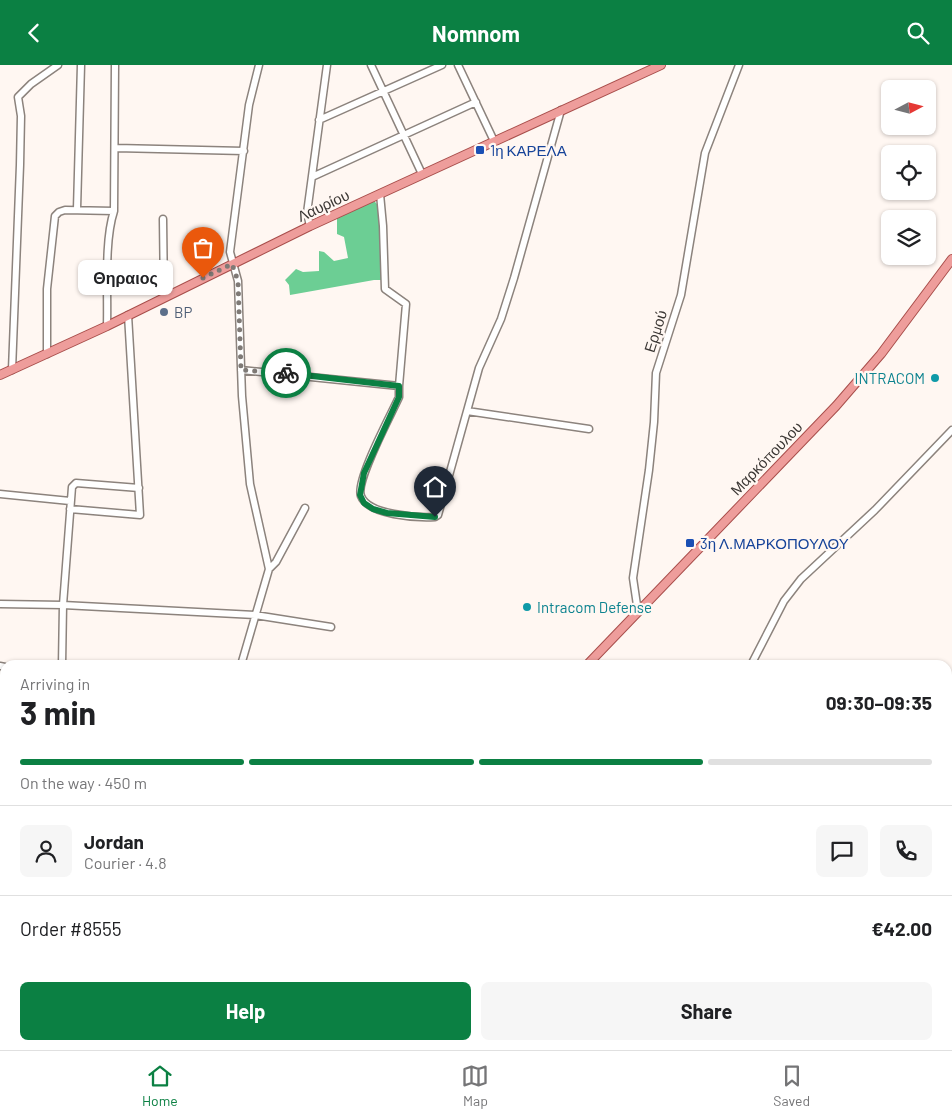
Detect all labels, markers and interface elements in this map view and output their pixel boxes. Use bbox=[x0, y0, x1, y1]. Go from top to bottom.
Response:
icon: back bbox=[20, 19, 48, 47]
icon: search bbox=[904, 19, 932, 47]
text: Nomnom bbox=[432, 20, 520, 46]
north arrow bbox=[881, 80, 936, 135]
map controls bbox=[881, 80, 936, 265]
place label: 1η ΚΑΡΕΛΑ bbox=[490, 141, 567, 159]
marker: 1η ΚΑΡΕΛΑ bbox=[474, 144, 486, 156]
button: locate bbox=[881, 145, 936, 200]
street label: Λαυρίου bbox=[294, 185, 352, 225]
button: layers bbox=[881, 210, 936, 265]
pin bbox=[182, 227, 224, 278]
icon: bag bbox=[189, 234, 217, 262]
callout: Θηραιος bbox=[78, 261, 173, 295]
text: Θηραιος bbox=[93, 268, 158, 287]
place label: BP bbox=[174, 303, 192, 321]
marker: BP bbox=[158, 306, 170, 318]
street label: Ερμού bbox=[640, 308, 670, 354]
courier bbox=[261, 348, 311, 398]
icon: bike bbox=[272, 359, 300, 387]
place label: INTRACOM bbox=[855, 369, 925, 387]
marker: INTRACOM bbox=[929, 372, 941, 384]
street label: Μαρκόπουλου bbox=[726, 417, 806, 499]
pin bbox=[414, 466, 456, 517]
icon: home bbox=[421, 473, 449, 501]
place label: 3η Λ.ΜΑΡΚΟΠΟΥΛΟΥ bbox=[700, 534, 849, 552]
marker: 3η Λ.ΜΑΡΚΟΠΟΥΛΟΥ bbox=[684, 537, 696, 549]
place label: Intracom Defense bbox=[537, 598, 652, 616]
marker: Intracom Defense bbox=[521, 601, 533, 613]
text: Arriving in bbox=[20, 674, 90, 693]
text: 09:30–09:35 bbox=[826, 691, 932, 714]
text: 3 min bbox=[20, 693, 96, 731]
text: On the way · 450 m bbox=[20, 773, 147, 792]
button: person bbox=[20, 825, 72, 877]
button: chat bbox=[816, 825, 868, 877]
button: phone bbox=[880, 825, 932, 877]
text: Jordan bbox=[84, 830, 144, 853]
text: Courier · 4.8 bbox=[84, 853, 167, 872]
text: Order #8555 bbox=[20, 917, 122, 940]
text: €42.00 bbox=[872, 917, 932, 940]
button: Help bbox=[20, 982, 471, 1040]
button: Share bbox=[481, 982, 932, 1040]
tab: Home bbox=[142, 1062, 178, 1109]
tab: Map bbox=[461, 1062, 489, 1109]
tab: Saved bbox=[773, 1062, 810, 1109]

